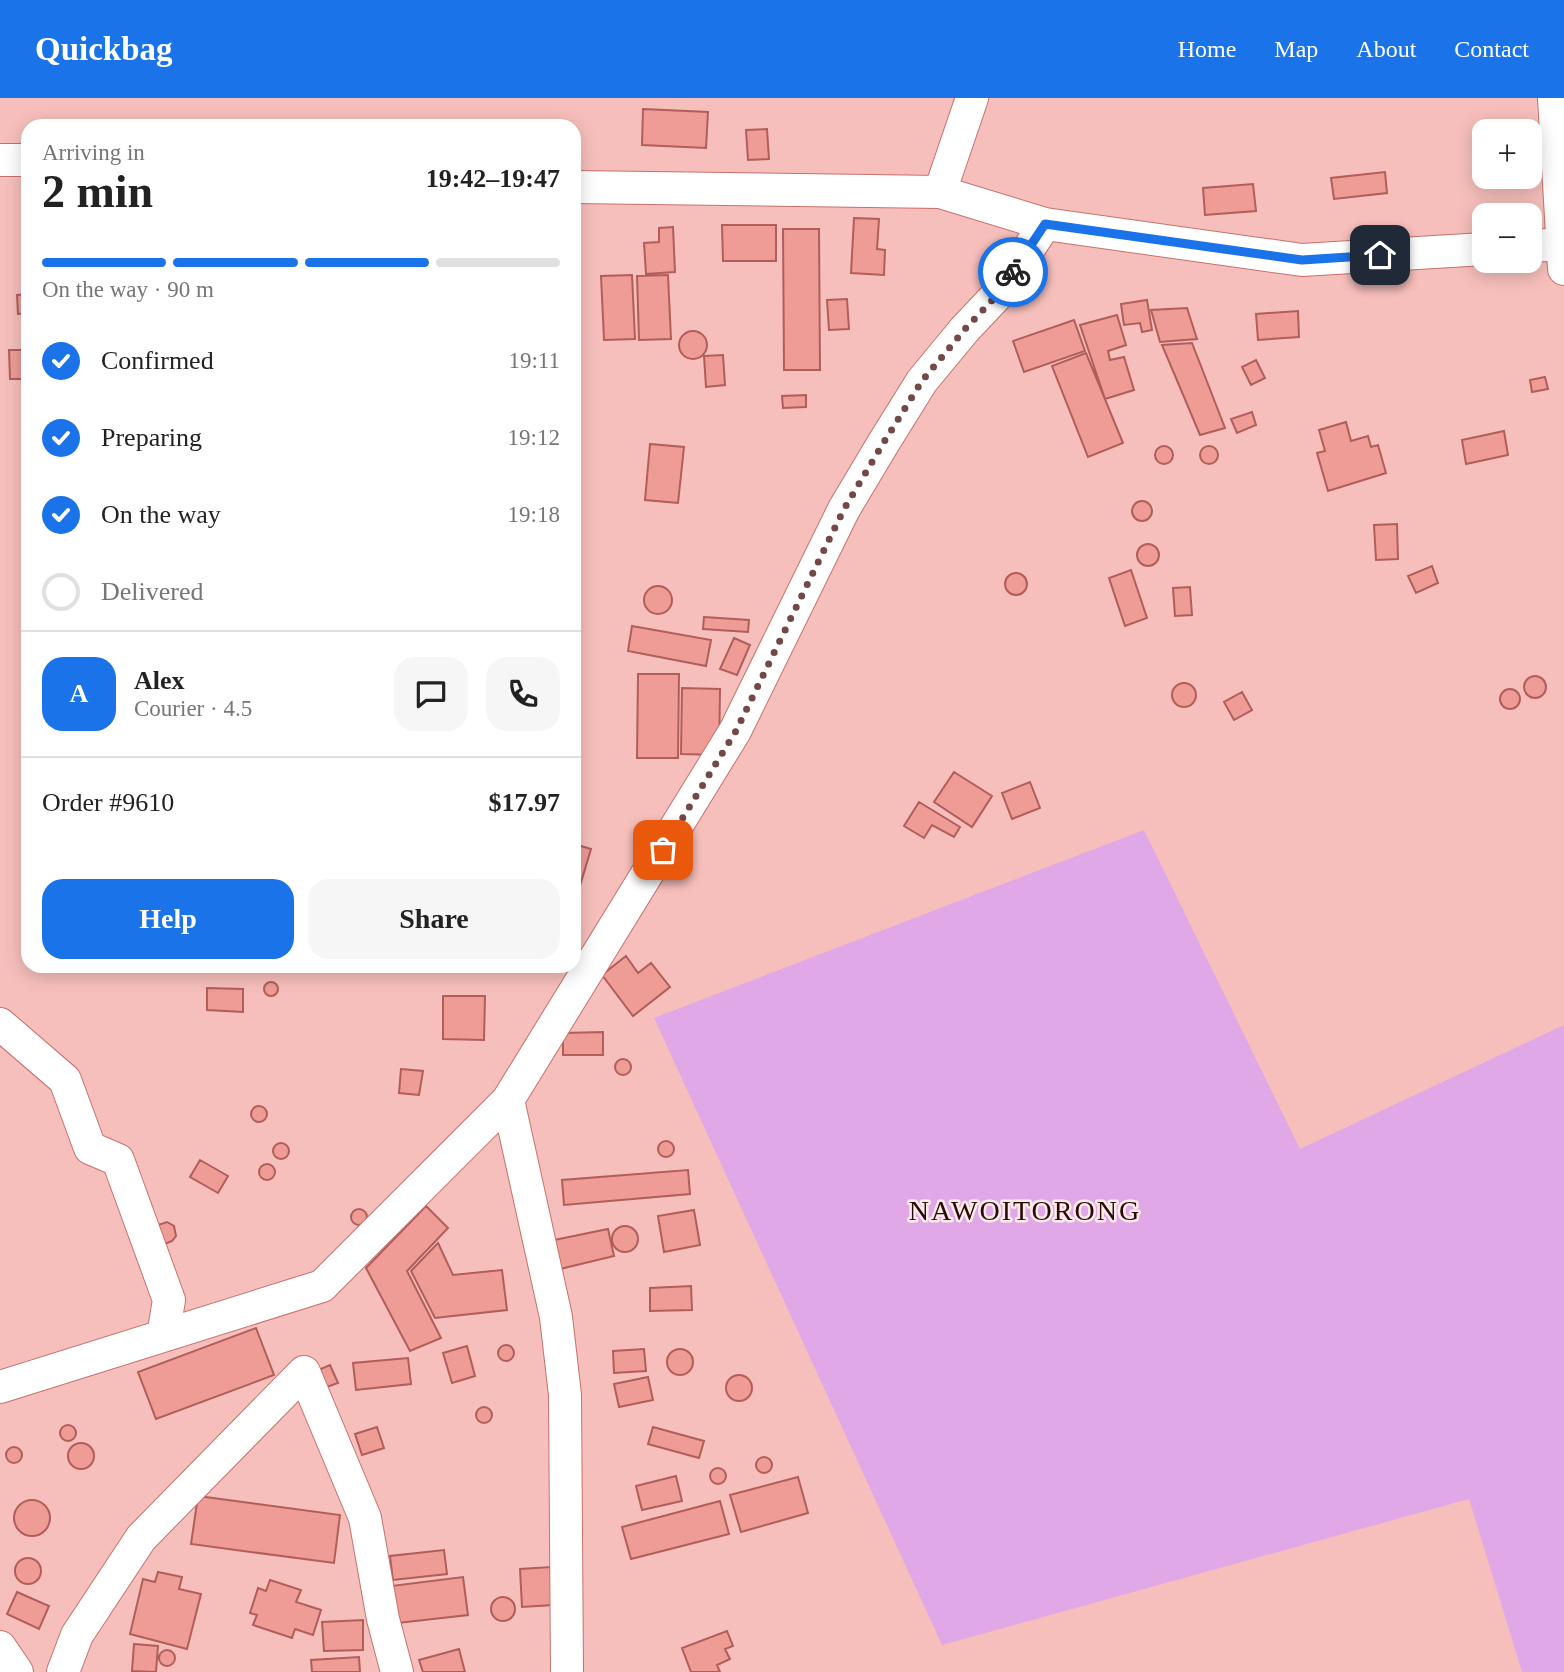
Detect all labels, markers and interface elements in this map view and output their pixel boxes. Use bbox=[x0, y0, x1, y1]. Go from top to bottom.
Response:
text: Quickbag bbox=[35, 31, 173, 67]
text: Home bbox=[1178, 36, 1236, 62]
text: Map bbox=[1274, 36, 1318, 62]
text: About bbox=[1356, 36, 1416, 62]
text: Contact bbox=[1454, 36, 1529, 62]
map controls bbox=[1472, 119, 1542, 273]
button: + bbox=[1472, 119, 1542, 189]
text: Arriving in bbox=[42, 140, 145, 165]
text: 19:42–19:47 bbox=[426, 164, 560, 193]
text: 2 min bbox=[42, 166, 153, 217]
button: − bbox=[1472, 203, 1542, 273]
pin bbox=[1350, 225, 1410, 285]
icon: home bbox=[1361, 236, 1399, 274]
courier bbox=[978, 237, 1048, 307]
icon: bike bbox=[994, 253, 1032, 291]
text: On the way · 90 m bbox=[42, 277, 214, 302]
icon: check bbox=[42, 342, 80, 380]
text: Confirmed bbox=[101, 346, 214, 375]
text: 19:11 bbox=[508, 348, 560, 373]
icon: check bbox=[42, 419, 80, 457]
text: Preparing bbox=[101, 423, 202, 452]
text: 19:12 bbox=[508, 425, 560, 450]
icon: check bbox=[42, 496, 80, 534]
text: On the way bbox=[101, 500, 221, 529]
text: 19:18 bbox=[508, 502, 560, 527]
text: Delivered bbox=[101, 577, 204, 606]
button: chat bbox=[394, 657, 468, 731]
button: phone bbox=[486, 657, 560, 731]
text: Alex bbox=[134, 666, 185, 695]
text: A bbox=[70, 679, 88, 708]
text: Courier · 4.5 bbox=[134, 696, 252, 721]
text: Order #9610 bbox=[42, 788, 174, 817]
text: $17.97 bbox=[489, 788, 560, 817]
pin bbox=[633, 820, 693, 880]
icon: bag bbox=[644, 831, 682, 869]
button: Help bbox=[42, 879, 294, 959]
button: Share bbox=[308, 879, 560, 959]
district label: NAWOITORONG bbox=[909, 1195, 1141, 1226]

